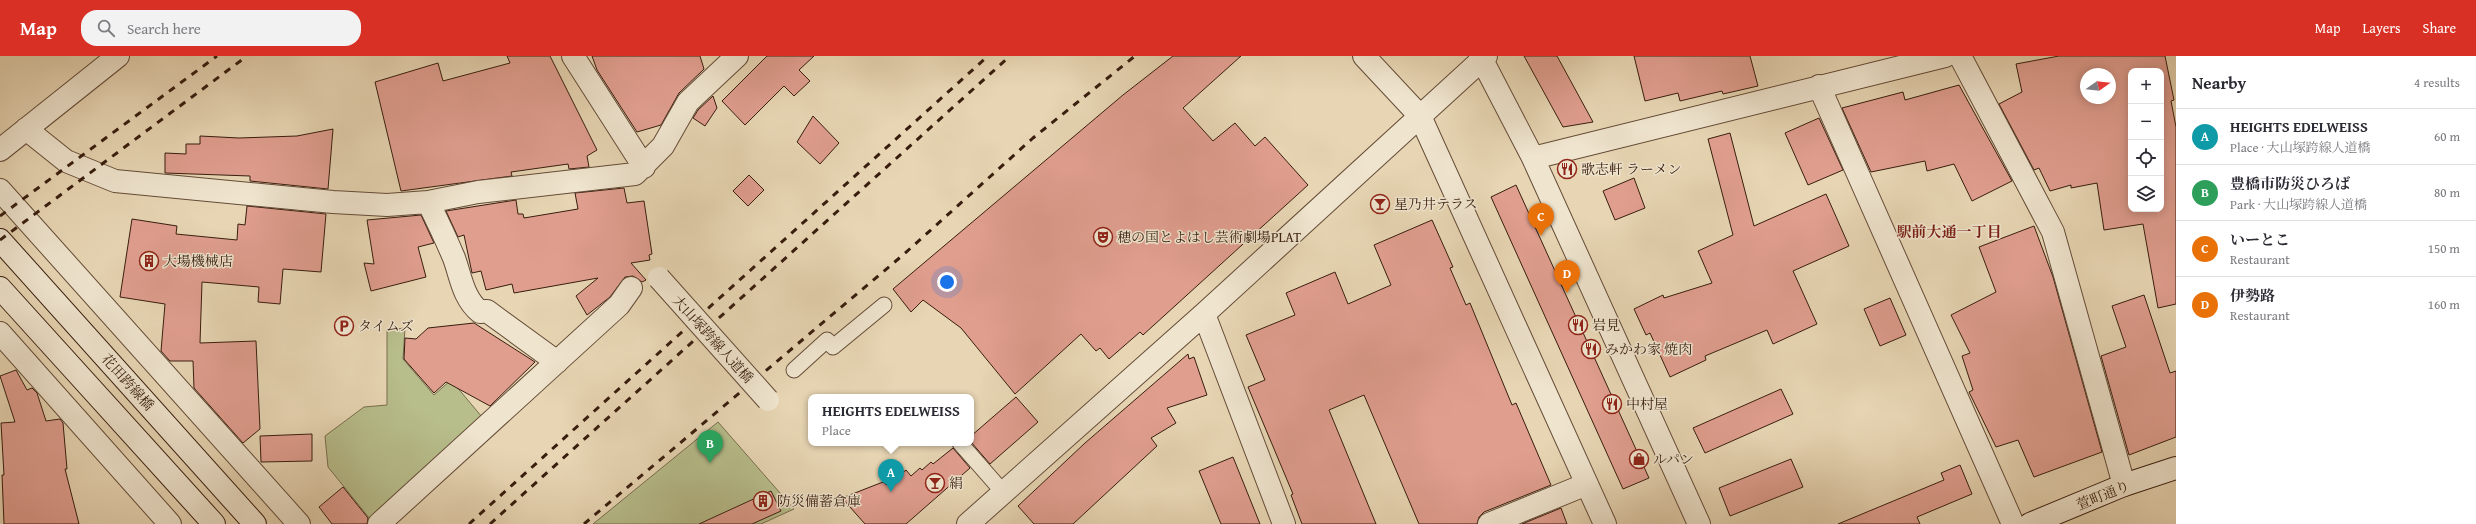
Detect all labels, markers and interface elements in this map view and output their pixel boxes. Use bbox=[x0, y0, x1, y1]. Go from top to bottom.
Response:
search box bbox=[81, 10, 361, 46]
text: Map bbox=[20, 14, 57, 42]
icon: search bbox=[95, 17, 117, 39]
text: Search here bbox=[127, 18, 201, 39]
text: Map bbox=[2315, 18, 2341, 38]
text: Layers bbox=[2363, 18, 2401, 38]
text: Share bbox=[2423, 18, 2456, 38]
north arrow bbox=[2080, 68, 2116, 104]
map controls bbox=[2128, 68, 2164, 212]
button: + bbox=[2128, 68, 2164, 104]
text: Nearby bbox=[2192, 70, 2246, 95]
text: 4 results bbox=[2414, 73, 2460, 92]
button: − bbox=[2128, 104, 2164, 140]
text: HEIGHTS EDELWEISS bbox=[2230, 116, 2368, 137]
text: A bbox=[2201, 127, 2209, 146]
text: 60 m bbox=[2434, 127, 2460, 146]
text: Place · 大山塚跨線人道橋 bbox=[2230, 138, 2371, 157]
button: locate bbox=[2128, 140, 2164, 176]
restaurant icon: 歌志軒 ラーメン bbox=[1556, 158, 1578, 180]
place label: 歌志軒 ラーメン bbox=[1581, 159, 1681, 179]
text: 豊橋市防災ひろば bbox=[2230, 173, 2350, 194]
button: layers bbox=[2128, 176, 2164, 212]
text: B bbox=[2201, 183, 2209, 202]
text: 80 m bbox=[2434, 183, 2460, 202]
bar icon: 星乃井テラス bbox=[1369, 193, 1391, 215]
place label: 星乃井テラス bbox=[1394, 194, 1478, 214]
text: Park · 大山塚跨線人道橋 bbox=[2230, 195, 2367, 214]
pin: C bbox=[1528, 203, 1554, 236]
district label: 駅前大通一丁目 bbox=[1896, 221, 2002, 242]
theatre icon: 穂の国とよはし芸術劇場PLAT bbox=[1092, 226, 1114, 248]
place label: 穂の国とよはし芸術劇場PLAT bbox=[1117, 227, 1301, 247]
text: いーとこ bbox=[2230, 229, 2290, 250]
text: C bbox=[2201, 239, 2209, 258]
text: 150 m bbox=[2428, 239, 2460, 258]
building icon: 大場機械店 bbox=[138, 250, 160, 272]
text: Restaurant bbox=[2230, 250, 2290, 269]
place label: 大場機械店 bbox=[163, 251, 233, 271]
pin: D bbox=[1554, 260, 1580, 293]
your location bbox=[937, 272, 957, 292]
text: 伊勢路 bbox=[2230, 285, 2275, 306]
street label: 大山塚跨線人道橋 bbox=[668, 291, 758, 387]
text: D bbox=[2201, 295, 2209, 314]
text: 160 m bbox=[2428, 295, 2460, 314]
text: Restaurant bbox=[2230, 306, 2290, 325]
restaurant icon: 岩見 bbox=[1567, 314, 1589, 336]
parking icon: タイムズ bbox=[333, 315, 355, 337]
place label: 岩見 bbox=[1592, 315, 1620, 335]
place label: タイムズ bbox=[358, 316, 414, 336]
restaurant icon: みかわ家 焼肉 bbox=[1580, 338, 1602, 360]
place label: みかわ家 焼肉 bbox=[1605, 339, 1692, 359]
street label: 花田跨線橋 bbox=[97, 349, 159, 415]
restaurant icon: 中村屋 bbox=[1601, 393, 1623, 415]
popup bbox=[808, 394, 974, 446]
place label: 中村屋 bbox=[1626, 394, 1668, 414]
text: HEIGHTS EDELWEISS bbox=[822, 400, 960, 421]
text: Place bbox=[822, 421, 851, 440]
pin: B bbox=[697, 430, 723, 463]
shop icon: ルパン bbox=[1628, 448, 1650, 470]
place label: ルパン bbox=[1653, 449, 1694, 469]
pin: A bbox=[878, 459, 904, 492]
bar icon: 絹 bbox=[924, 472, 946, 494]
place label: 絹 bbox=[949, 473, 963, 493]
street label: 萱町通り bbox=[2073, 475, 2133, 515]
building icon: 防災備蓄倉庫 bbox=[752, 490, 774, 512]
place label: 防災備蓄倉庫 bbox=[777, 491, 861, 511]

